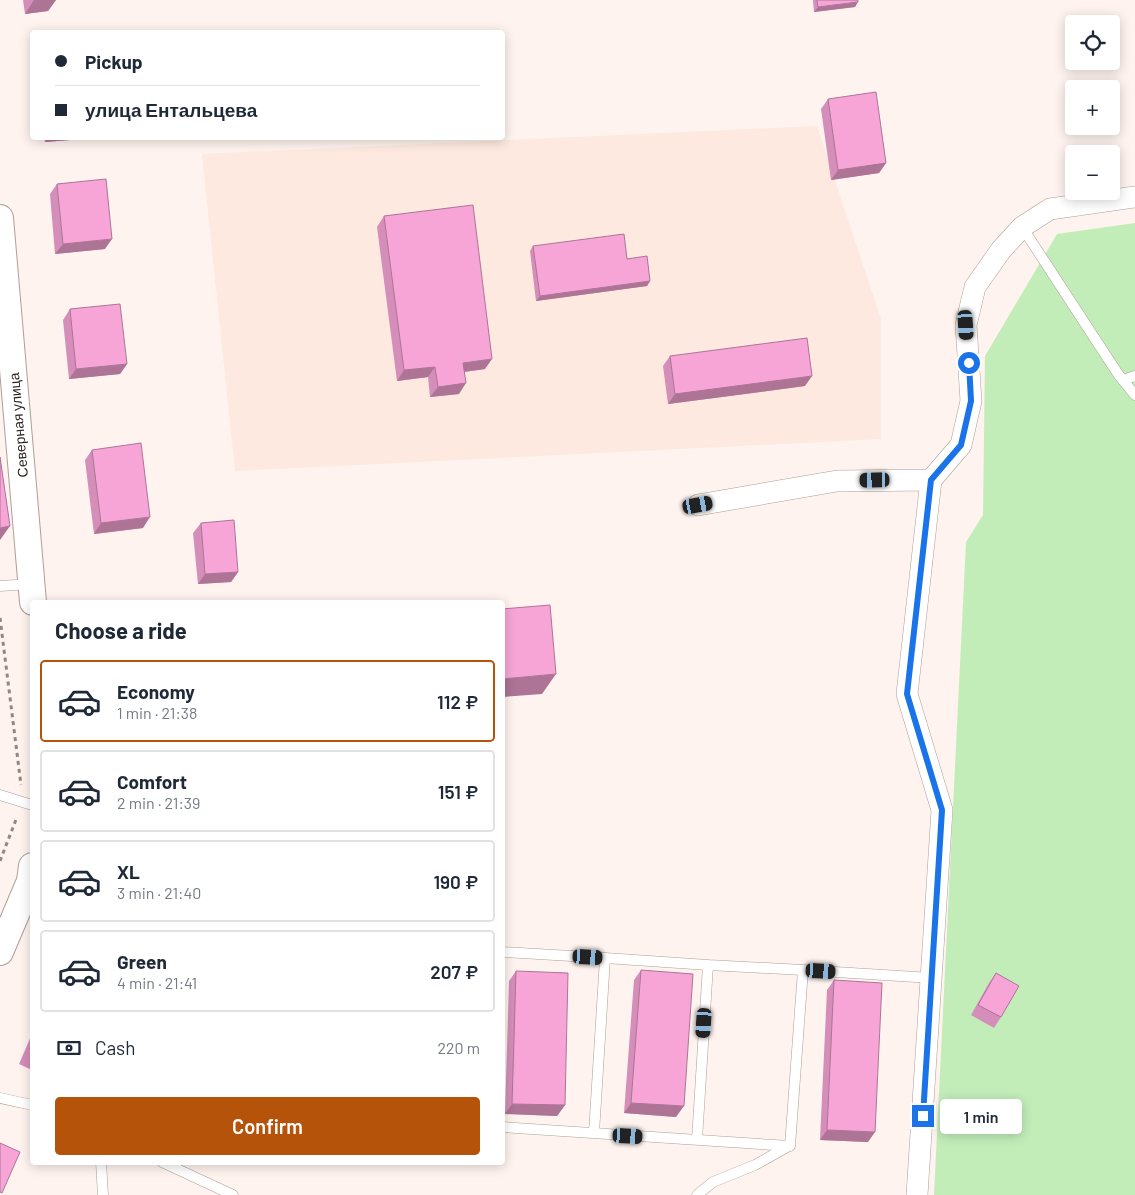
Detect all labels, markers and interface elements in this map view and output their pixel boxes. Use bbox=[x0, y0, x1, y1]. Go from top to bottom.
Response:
map controls bbox=[1065, 15, 1120, 200]
button: locate bbox=[1065, 15, 1120, 70]
text: Pickup bbox=[85, 50, 143, 73]
button: + bbox=[1065, 80, 1120, 135]
text: улица Ентальцева bbox=[85, 98, 257, 121]
button: − bbox=[1065, 145, 1120, 200]
car bbox=[957, 310, 974, 340]
route start bbox=[958, 352, 980, 374]
street label: Северная улица bbox=[5, 372, 31, 478]
car bbox=[859, 472, 890, 488]
car bbox=[681, 495, 714, 515]
text: Choose a ride bbox=[55, 617, 187, 643]
icon: car bbox=[57, 679, 102, 724]
text: Economy bbox=[117, 680, 195, 703]
text: 112 ₽ bbox=[437, 690, 478, 713]
text: 1 min · 21:38 bbox=[117, 703, 197, 722]
icon: car bbox=[57, 769, 102, 814]
text: Comfort bbox=[117, 770, 187, 793]
text: 151 ₽ bbox=[438, 780, 478, 803]
text: 2 min · 21:39 bbox=[117, 793, 200, 812]
icon: car bbox=[57, 859, 102, 904]
text: XL bbox=[117, 860, 140, 883]
text: 190 ₽ bbox=[433, 870, 478, 893]
text: 3 min · 21:40 bbox=[117, 883, 201, 902]
icon: car bbox=[57, 949, 102, 994]
car bbox=[572, 949, 603, 965]
text: Green bbox=[117, 950, 167, 973]
text: 207 ₽ bbox=[430, 960, 478, 983]
car bbox=[805, 963, 836, 979]
text: 4 min · 21:41 bbox=[117, 973, 197, 992]
car bbox=[695, 1008, 712, 1038]
icon: cash bbox=[55, 1034, 83, 1062]
text: Cash bbox=[95, 1036, 136, 1059]
text: 220 m bbox=[437, 1038, 480, 1057]
button: Confirm bbox=[55, 1097, 480, 1155]
callout: 1 min bbox=[940, 1098, 1023, 1134]
route end bbox=[912, 1105, 934, 1127]
text: 1 min bbox=[964, 1107, 998, 1126]
car bbox=[612, 1128, 643, 1144]

